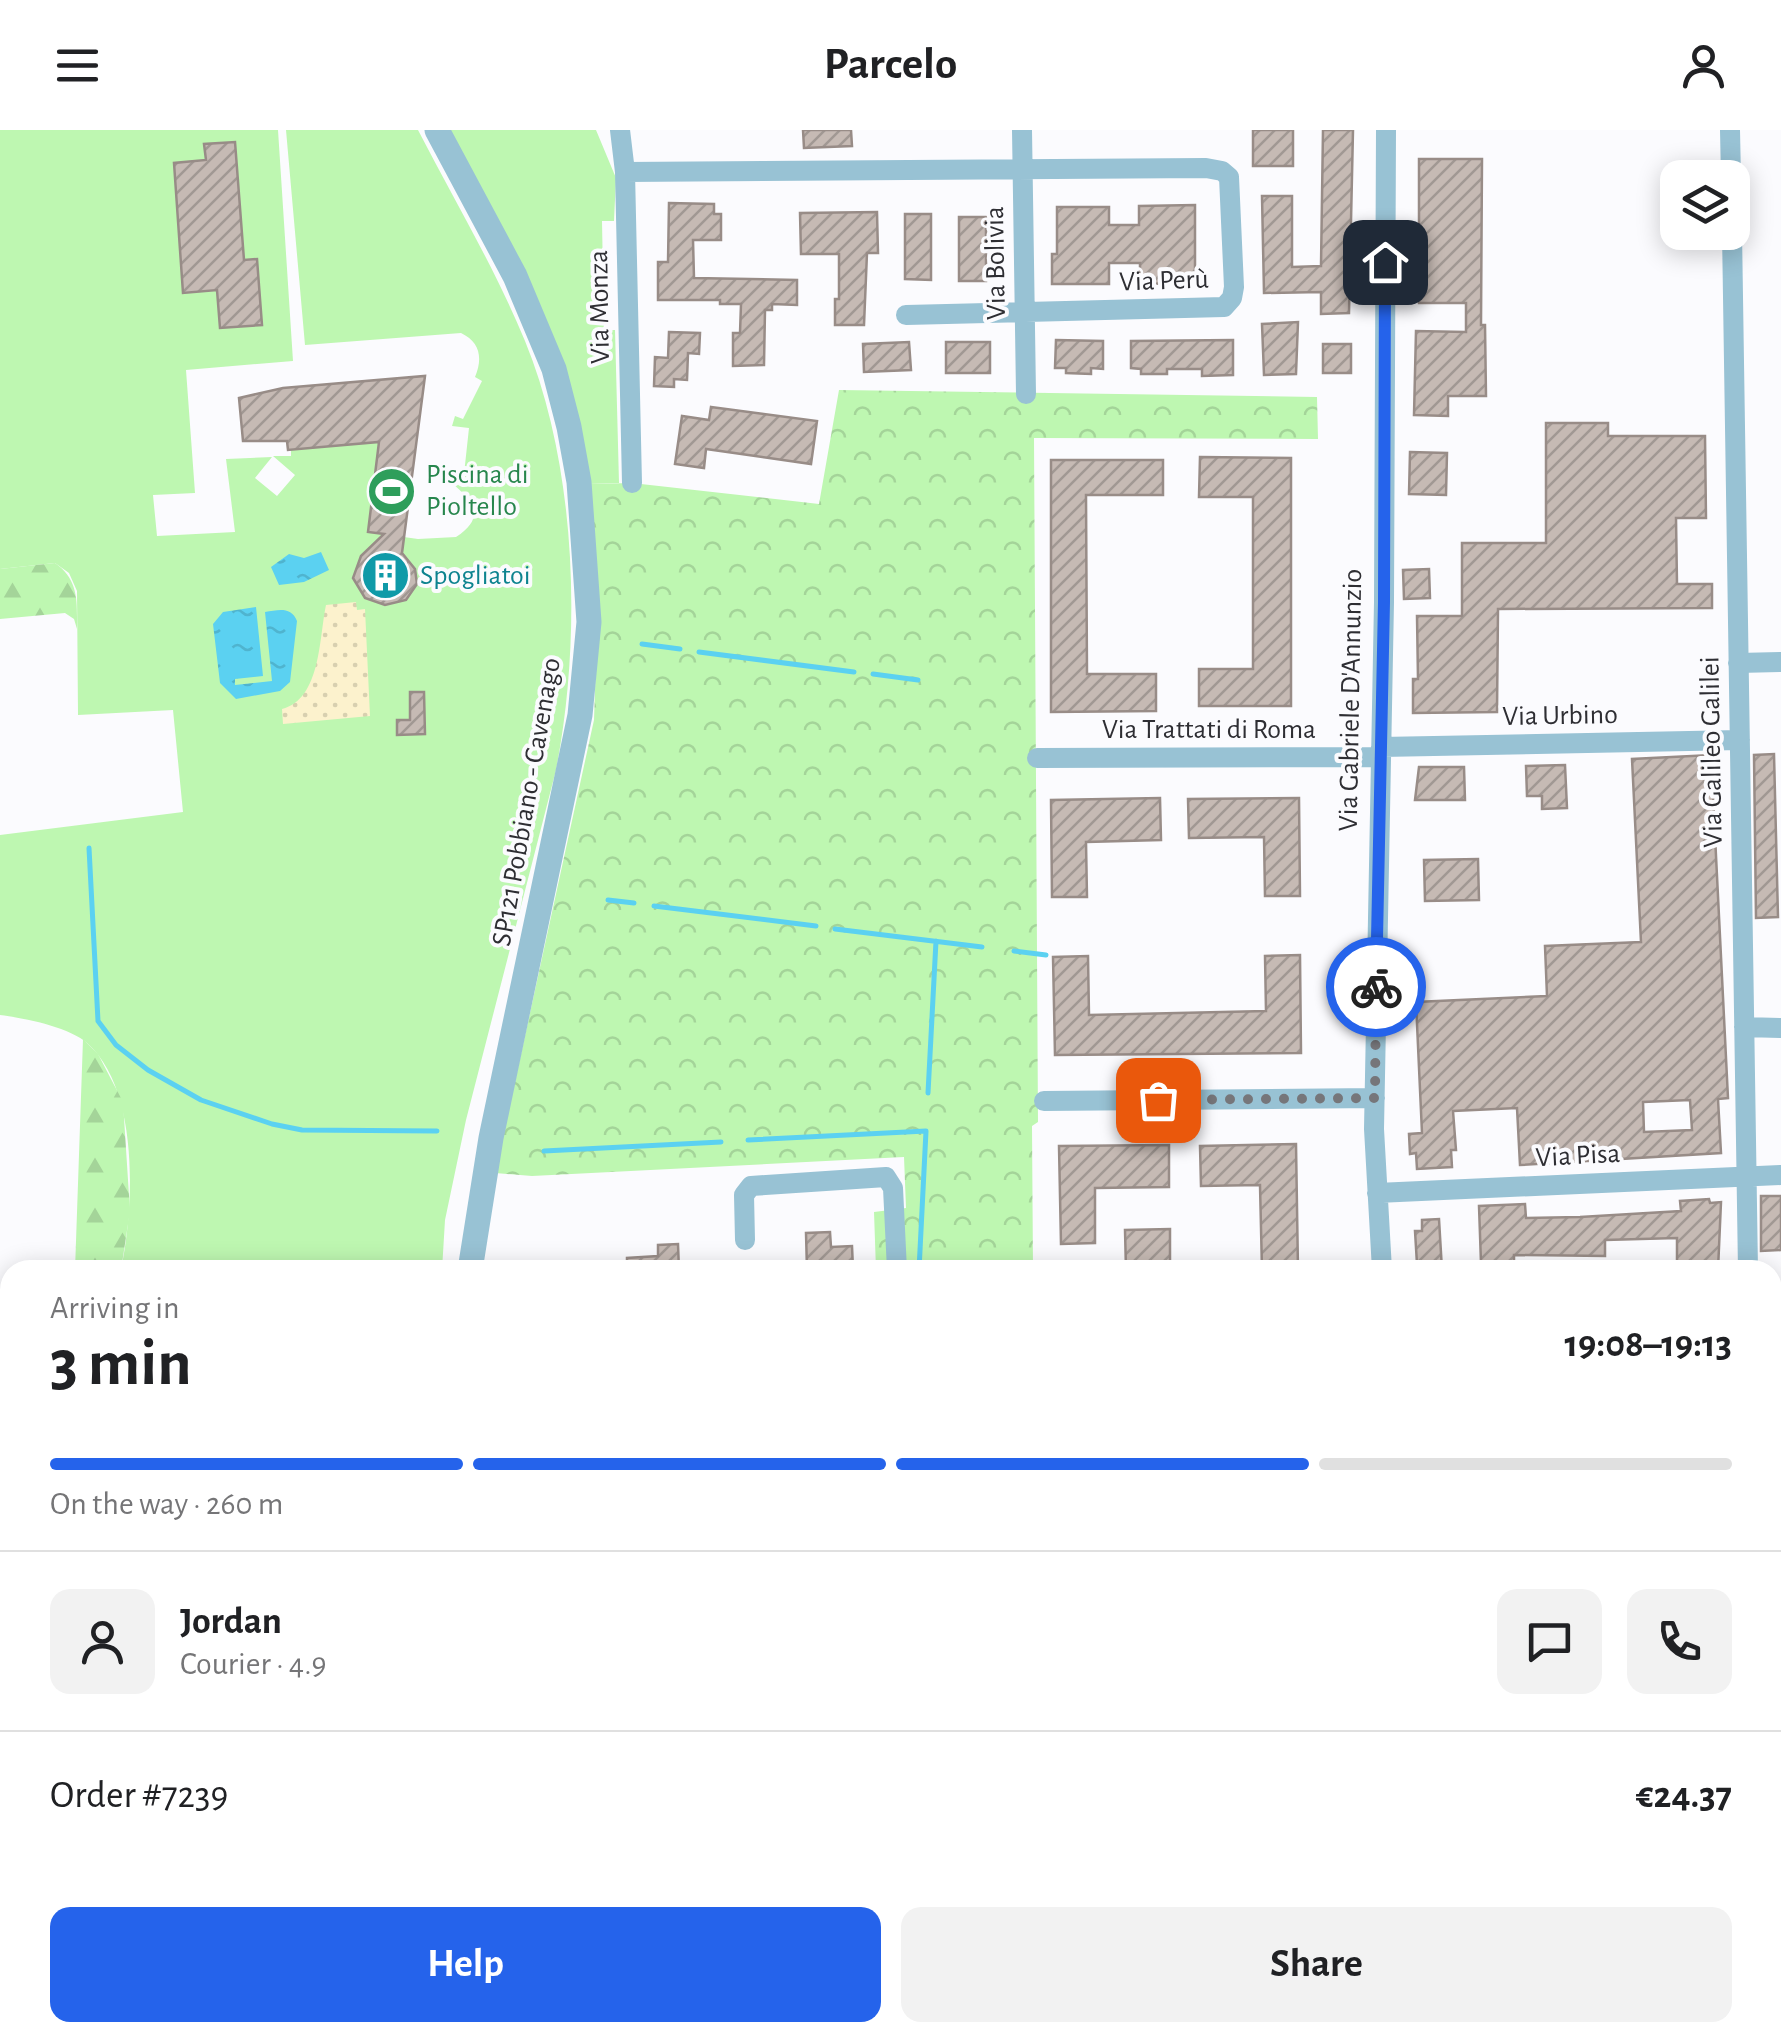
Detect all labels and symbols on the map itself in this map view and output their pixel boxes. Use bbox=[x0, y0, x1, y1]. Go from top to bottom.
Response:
street label: Via Bolivia bbox=[981, 206, 1011, 320]
pin bbox=[1343, 220, 1428, 305]
street label: Via Monza bbox=[585, 250, 615, 364]
street label: Via Perù bbox=[1119, 265, 1209, 297]
place label: Piscina di Pioltello bbox=[426, 461, 529, 521]
sports icon: Piscina di Pioltello bbox=[365, 465, 417, 517]
building icon: Spogliatoi bbox=[359, 550, 411, 602]
place label: Spogliatoi bbox=[420, 562, 531, 590]
street label: Via Gabriele D'Annunzio bbox=[1335, 568, 1367, 832]
street label: SP121 Pobbiano - Cavenago bbox=[488, 656, 566, 948]
street label: Via Galileo Galilei bbox=[1696, 656, 1728, 848]
street label: Via Urbino bbox=[1502, 701, 1618, 731]
street label: Via Trattati di Roma bbox=[1102, 716, 1316, 744]
courier bbox=[1326, 937, 1426, 1037]
pin bbox=[1116, 1058, 1201, 1143]
street label: Via Pisa bbox=[1535, 1140, 1621, 1172]

